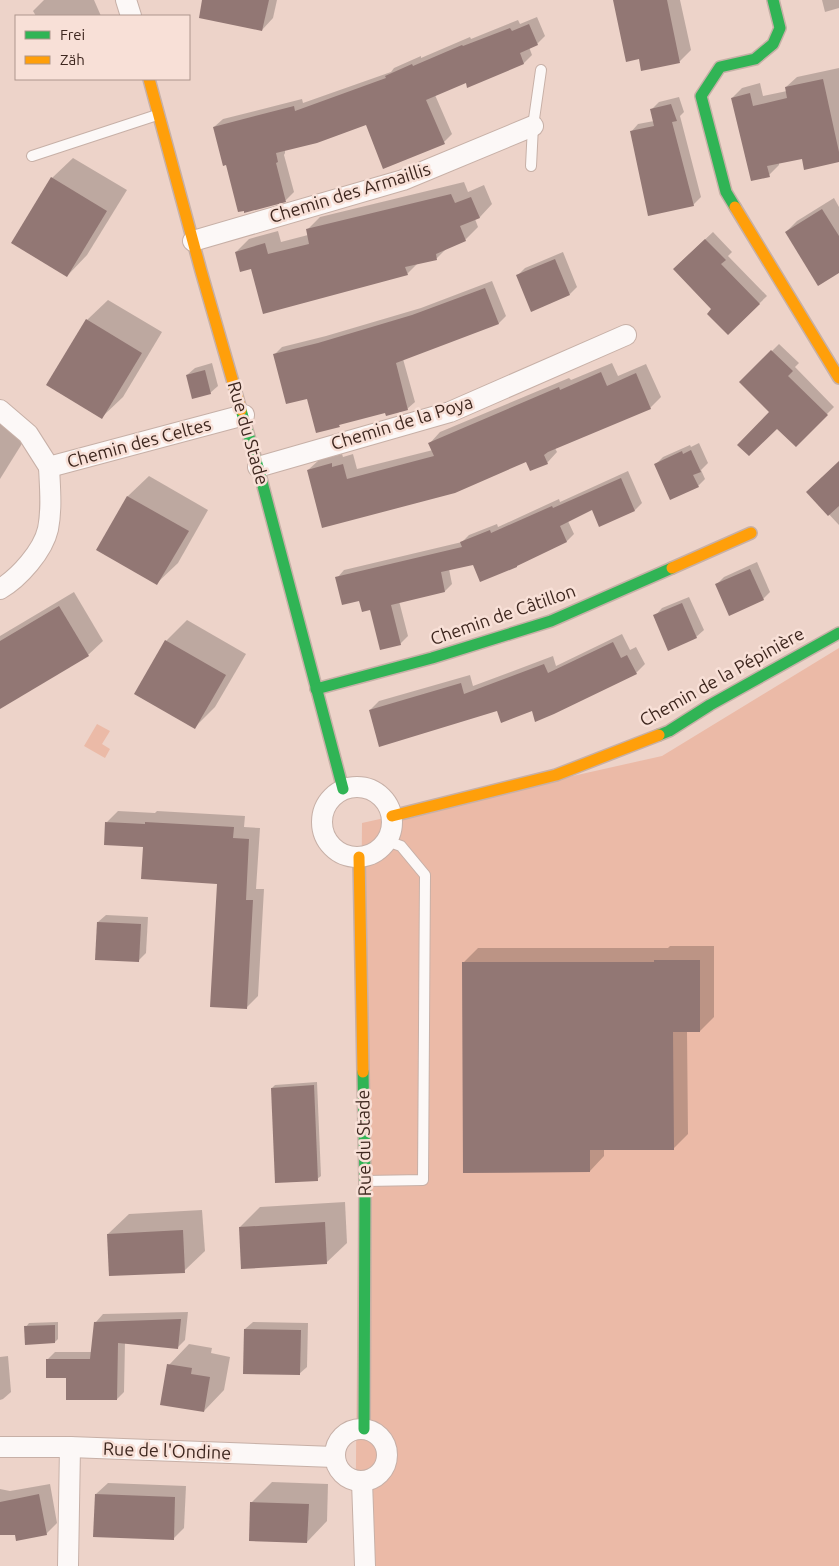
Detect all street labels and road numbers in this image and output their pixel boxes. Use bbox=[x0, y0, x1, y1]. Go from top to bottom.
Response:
street label: Chemin des Armaillis bbox=[267, 158, 433, 226]
street label: Rue du Stade bbox=[225, 379, 273, 487]
street label: Chemin de la Poya bbox=[328, 391, 475, 453]
street label: Chemin des Celtes bbox=[64, 413, 213, 471]
street label: Chemin de Câtillon bbox=[427, 580, 578, 648]
street label: Chemin de la Pépinière bbox=[636, 623, 807, 730]
street label: Rue du Stade bbox=[352, 1090, 374, 1197]
street label: Rue de l'Ondine bbox=[103, 1438, 232, 1462]

